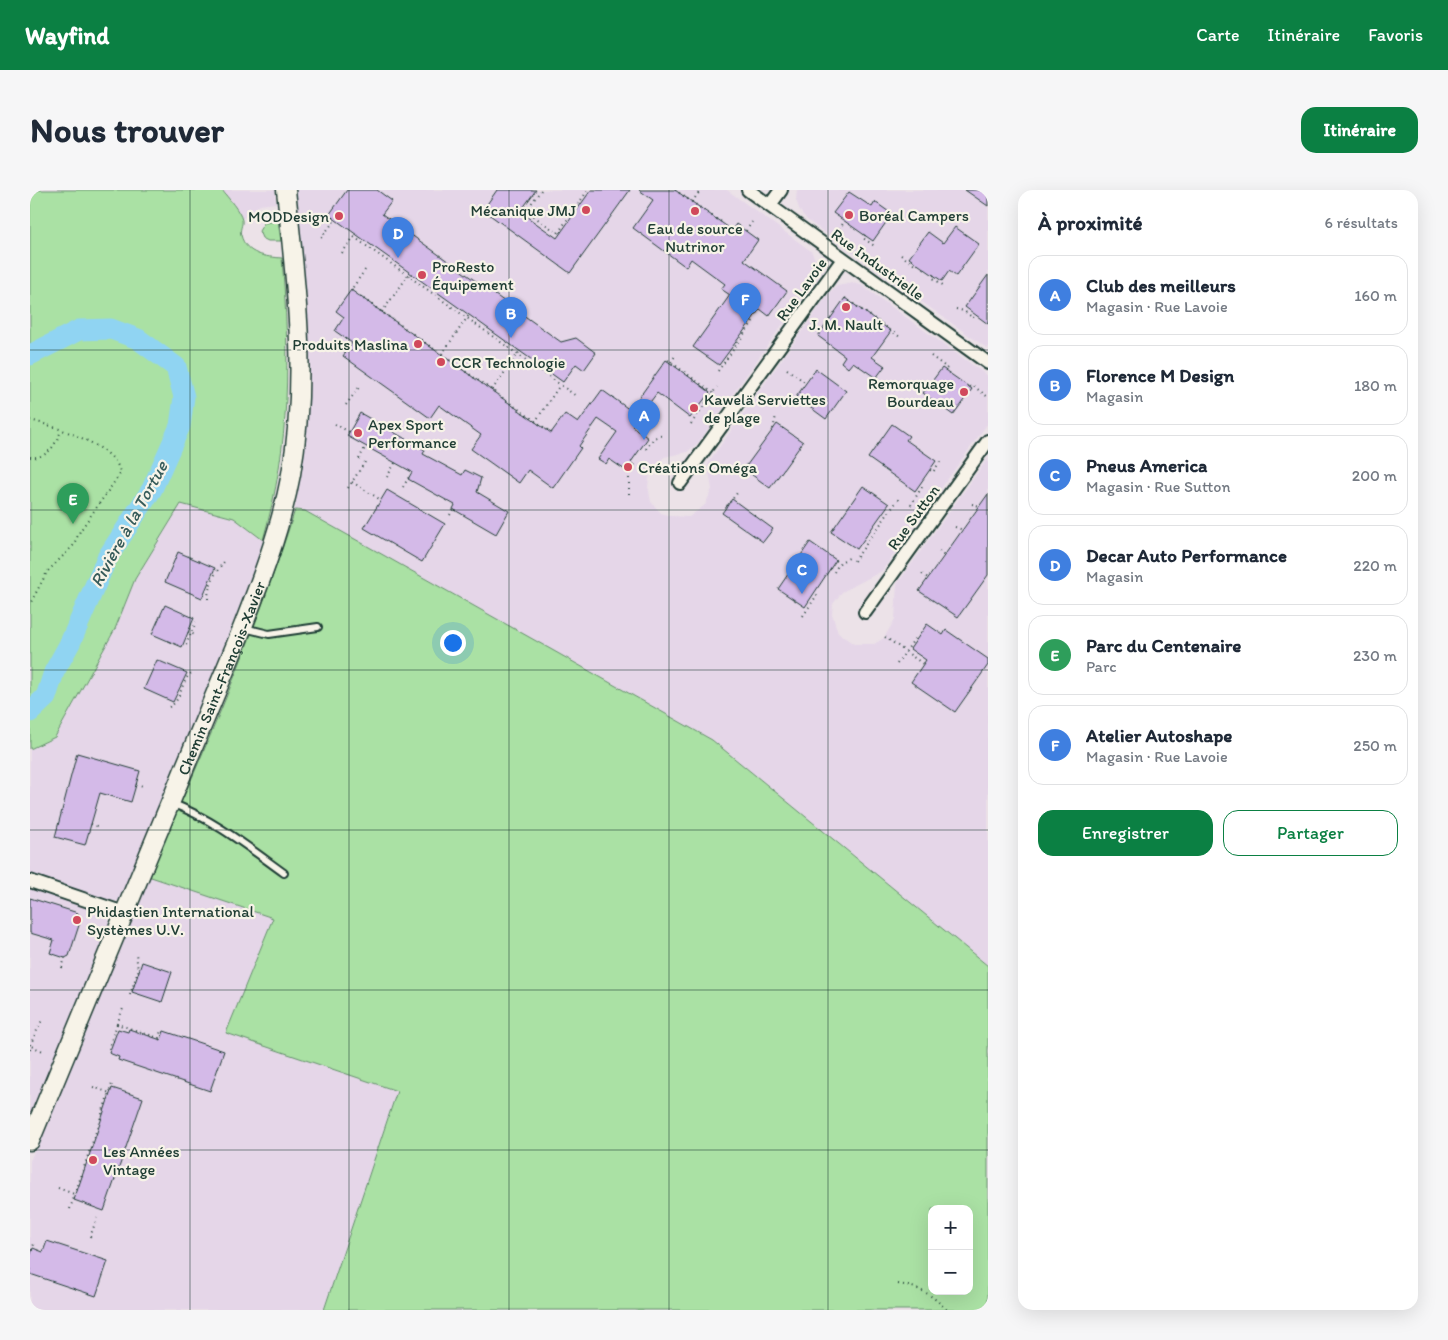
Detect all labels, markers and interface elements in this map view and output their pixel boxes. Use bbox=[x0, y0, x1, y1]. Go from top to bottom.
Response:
text: Wayfind bbox=[25, 21, 109, 50]
text: Carte bbox=[1196, 24, 1240, 46]
text: Itinéraire bbox=[1268, 24, 1340, 46]
text: Favoris bbox=[1368, 24, 1423, 46]
button: Itinéraire bbox=[1301, 107, 1418, 153]
text: Nous trouver bbox=[30, 109, 224, 151]
place label: Mécanique JMJ bbox=[470, 201, 576, 220]
marker: Mécanique JMJ bbox=[580, 204, 592, 216]
marker: Eau de source Nutrinor bbox=[689, 205, 701, 217]
place label: Boréal Campers bbox=[859, 206, 969, 225]
place label: MODDesign bbox=[248, 207, 329, 226]
marker: Boréal Campers bbox=[843, 209, 855, 221]
marker: MODDesign bbox=[333, 210, 345, 222]
text: À proximité bbox=[1038, 210, 1143, 235]
text: 6 résultats bbox=[1324, 213, 1398, 232]
pin: D bbox=[382, 217, 414, 258]
place label: Eau de source Nutrinor bbox=[647, 219, 743, 256]
street label: Rue Industrielle bbox=[828, 224, 928, 305]
street label: Rue Lavoie bbox=[772, 254, 831, 325]
place label: ProResto Équipement bbox=[432, 257, 514, 294]
marker: ProResto Équipement bbox=[416, 269, 428, 281]
text: Club des meilleurs bbox=[1086, 274, 1236, 297]
pin: F bbox=[729, 283, 761, 324]
text: A bbox=[1050, 286, 1060, 305]
text: 160 m bbox=[1354, 286, 1397, 305]
pin: B bbox=[495, 297, 527, 338]
text: Magasin · Rue Lavoie bbox=[1086, 297, 1228, 316]
marker: J. M. Nault bbox=[840, 301, 852, 313]
place label: J. M. Nault bbox=[809, 315, 883, 334]
place label: Produits Maslina bbox=[292, 335, 409, 354]
marker: Produits Maslina bbox=[412, 338, 424, 350]
place label: CCR Technologie bbox=[451, 353, 565, 372]
marker: CCR Technologie bbox=[435, 356, 447, 368]
text: Florence M Design bbox=[1086, 364, 1234, 387]
place label: Remorquage Bourdeau bbox=[868, 374, 954, 411]
text: B bbox=[1050, 376, 1060, 395]
text: 180 m bbox=[1354, 376, 1397, 395]
marker: Remorquage Bourdeau bbox=[958, 386, 970, 398]
text: Magasin bbox=[1086, 387, 1143, 406]
place label: Kawelä Serviettes de plage bbox=[704, 390, 826, 427]
pin: A bbox=[628, 399, 660, 440]
marker: Kawelä Serviettes de plage bbox=[688, 402, 700, 414]
place label: Apex Sport Performance bbox=[368, 415, 457, 452]
marker: Apex Sport Performance bbox=[352, 427, 364, 439]
text: Pneus America bbox=[1086, 454, 1207, 477]
water label: Rivière à la Tortue bbox=[85, 456, 173, 591]
place label: Créations Oméga bbox=[638, 458, 758, 477]
marker: Créations Oméga bbox=[622, 461, 634, 473]
text: C bbox=[1050, 466, 1060, 485]
text: 200 m bbox=[1352, 466, 1397, 485]
text: Magasin · Rue Sutton bbox=[1086, 477, 1231, 496]
street label: Rue Sutton bbox=[883, 481, 943, 554]
pin: E bbox=[57, 483, 89, 524]
text: Decar Auto Performance bbox=[1086, 544, 1287, 567]
pin: C bbox=[786, 553, 818, 594]
text: D bbox=[1050, 556, 1060, 575]
text: 220 m bbox=[1353, 556, 1397, 575]
text: Magasin bbox=[1086, 567, 1143, 586]
street label: Chemin Saint-François-Xavier bbox=[174, 578, 270, 778]
your location bbox=[440, 630, 466, 656]
text: Parc du Centenaire bbox=[1086, 634, 1241, 657]
text: E bbox=[1051, 646, 1059, 665]
text: 230 m bbox=[1353, 646, 1397, 665]
text: Parc bbox=[1086, 657, 1117, 676]
text: Atelier Autoshape bbox=[1086, 724, 1232, 747]
text: F bbox=[1051, 736, 1059, 755]
text: 250 m bbox=[1353, 736, 1397, 755]
text: Magasin · Rue Lavoie bbox=[1086, 747, 1228, 766]
button: Enregistrer bbox=[1038, 810, 1213, 856]
button: Partager bbox=[1223, 810, 1398, 856]
place label: Phidastien International Systèmes U.V. bbox=[87, 902, 254, 939]
marker: Phidastien International Systèmes U.V. bbox=[71, 914, 83, 926]
place label: Les Années Vintage bbox=[103, 1142, 180, 1179]
marker: Les Années Vintage bbox=[87, 1154, 99, 1166]
map controls bbox=[928, 1205, 973, 1295]
button: + bbox=[928, 1205, 973, 1250]
button: − bbox=[928, 1250, 973, 1295]

